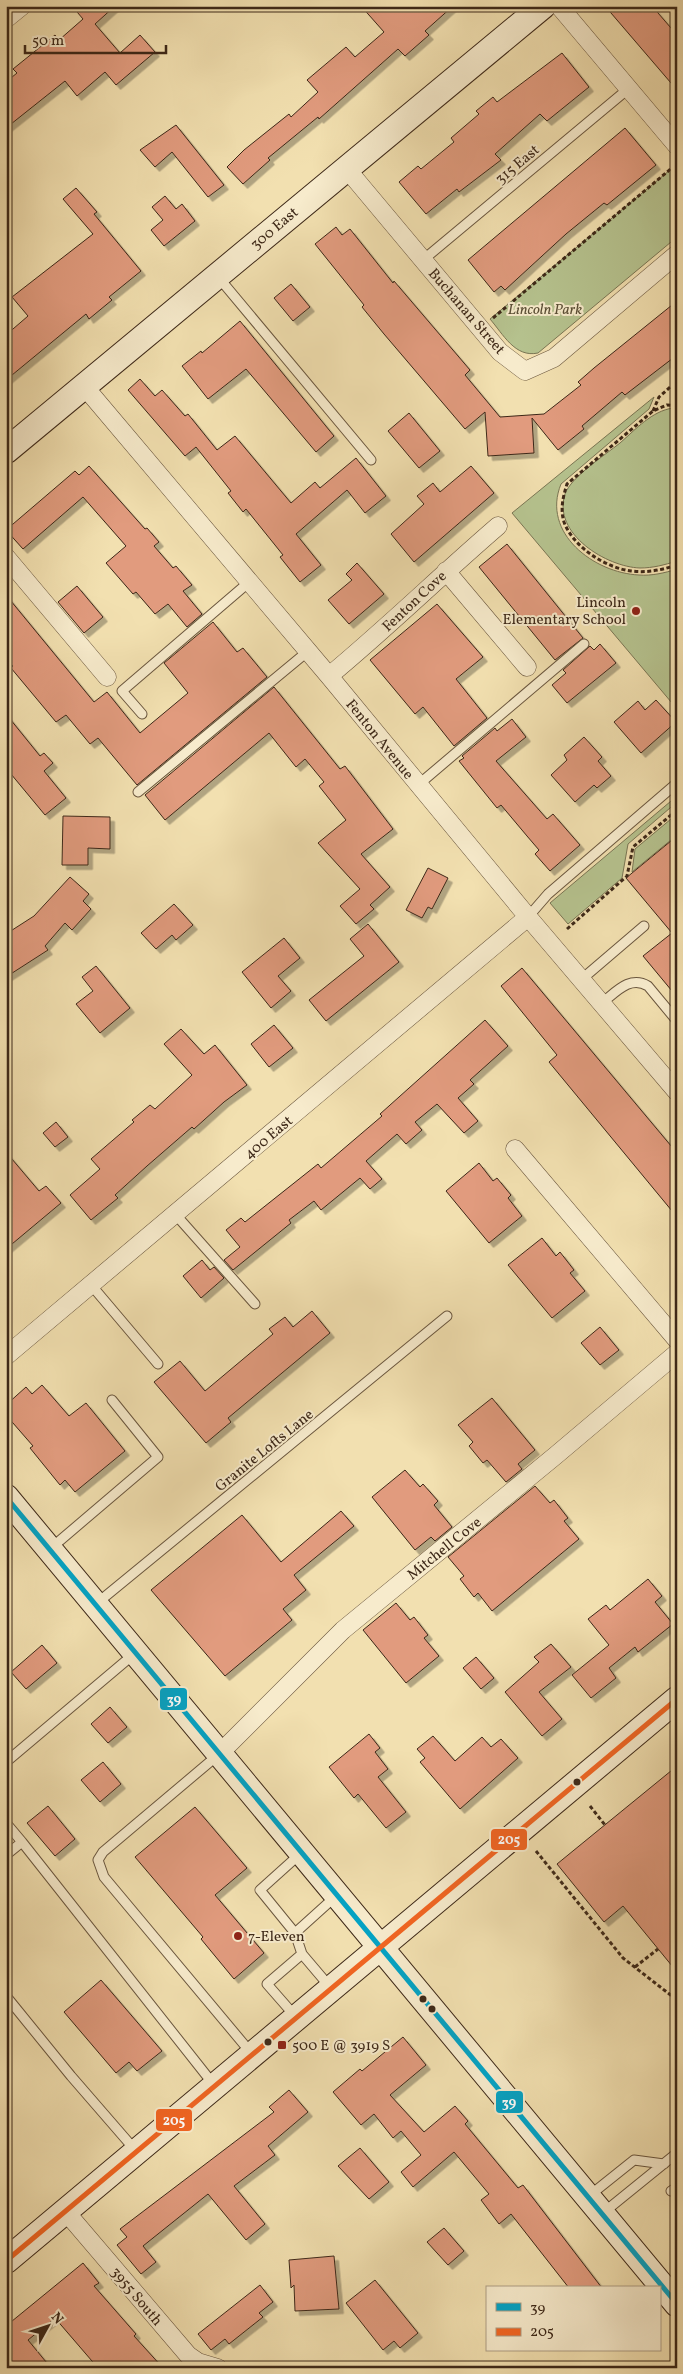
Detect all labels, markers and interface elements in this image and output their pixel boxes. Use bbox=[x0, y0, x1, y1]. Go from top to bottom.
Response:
scale bar bbox=[25, 22, 166, 54]
text: 50 m bbox=[32, 31, 64, 52]
street label: 315 East bbox=[491, 140, 545, 190]
street label: 300 East bbox=[246, 203, 304, 255]
street label: Buchanan Street bbox=[422, 264, 509, 360]
park label: Lincoln Park bbox=[508, 300, 582, 321]
street label: Fenton Cove bbox=[378, 567, 452, 637]
place label: Lincoln Elementary School bbox=[503, 593, 626, 631]
marker: Lincoln Elementary School bbox=[630, 605, 642, 617]
street label: Fenton Avenue bbox=[340, 695, 418, 785]
street label: 400 East bbox=[240, 1111, 298, 1165]
street label: Granite Lofts Lane bbox=[211, 1405, 319, 1498]
street label: Mitchell Cove bbox=[403, 1513, 487, 1586]
line badge: 39 bbox=[159, 1687, 188, 1711]
text: 39 bbox=[167, 1691, 182, 1710]
unlabelled marker bbox=[572, 1777, 582, 1787]
line badge: 205 bbox=[490, 1828, 528, 1851]
text: 205 bbox=[498, 1831, 521, 1850]
place label: 7-Eleven bbox=[248, 1927, 305, 1948]
marker: 7-Eleven bbox=[232, 1930, 244, 1942]
unlabelled marker bbox=[418, 1994, 428, 2004]
unlabelled marker bbox=[427, 2004, 437, 2014]
place label: 500 E @ 3919 S bbox=[292, 2036, 390, 2057]
unlabelled marker bbox=[263, 2037, 273, 2047]
marker: 500 E @ 3919 S bbox=[276, 2039, 288, 2051]
line badge: 39 bbox=[495, 2090, 524, 2114]
text: 39 bbox=[502, 2094, 517, 2113]
line badge: 205 bbox=[155, 2108, 193, 2132]
text: 205 bbox=[163, 2112, 186, 2131]
street label: 3955 South bbox=[105, 2263, 167, 2331]
legend bbox=[486, 2286, 660, 2352]
text: 39 bbox=[530, 2298, 545, 2319]
north arrow bbox=[22, 2302, 72, 2352]
text: N bbox=[46, 2309, 67, 2329]
text: 205 bbox=[530, 2322, 554, 2343]

